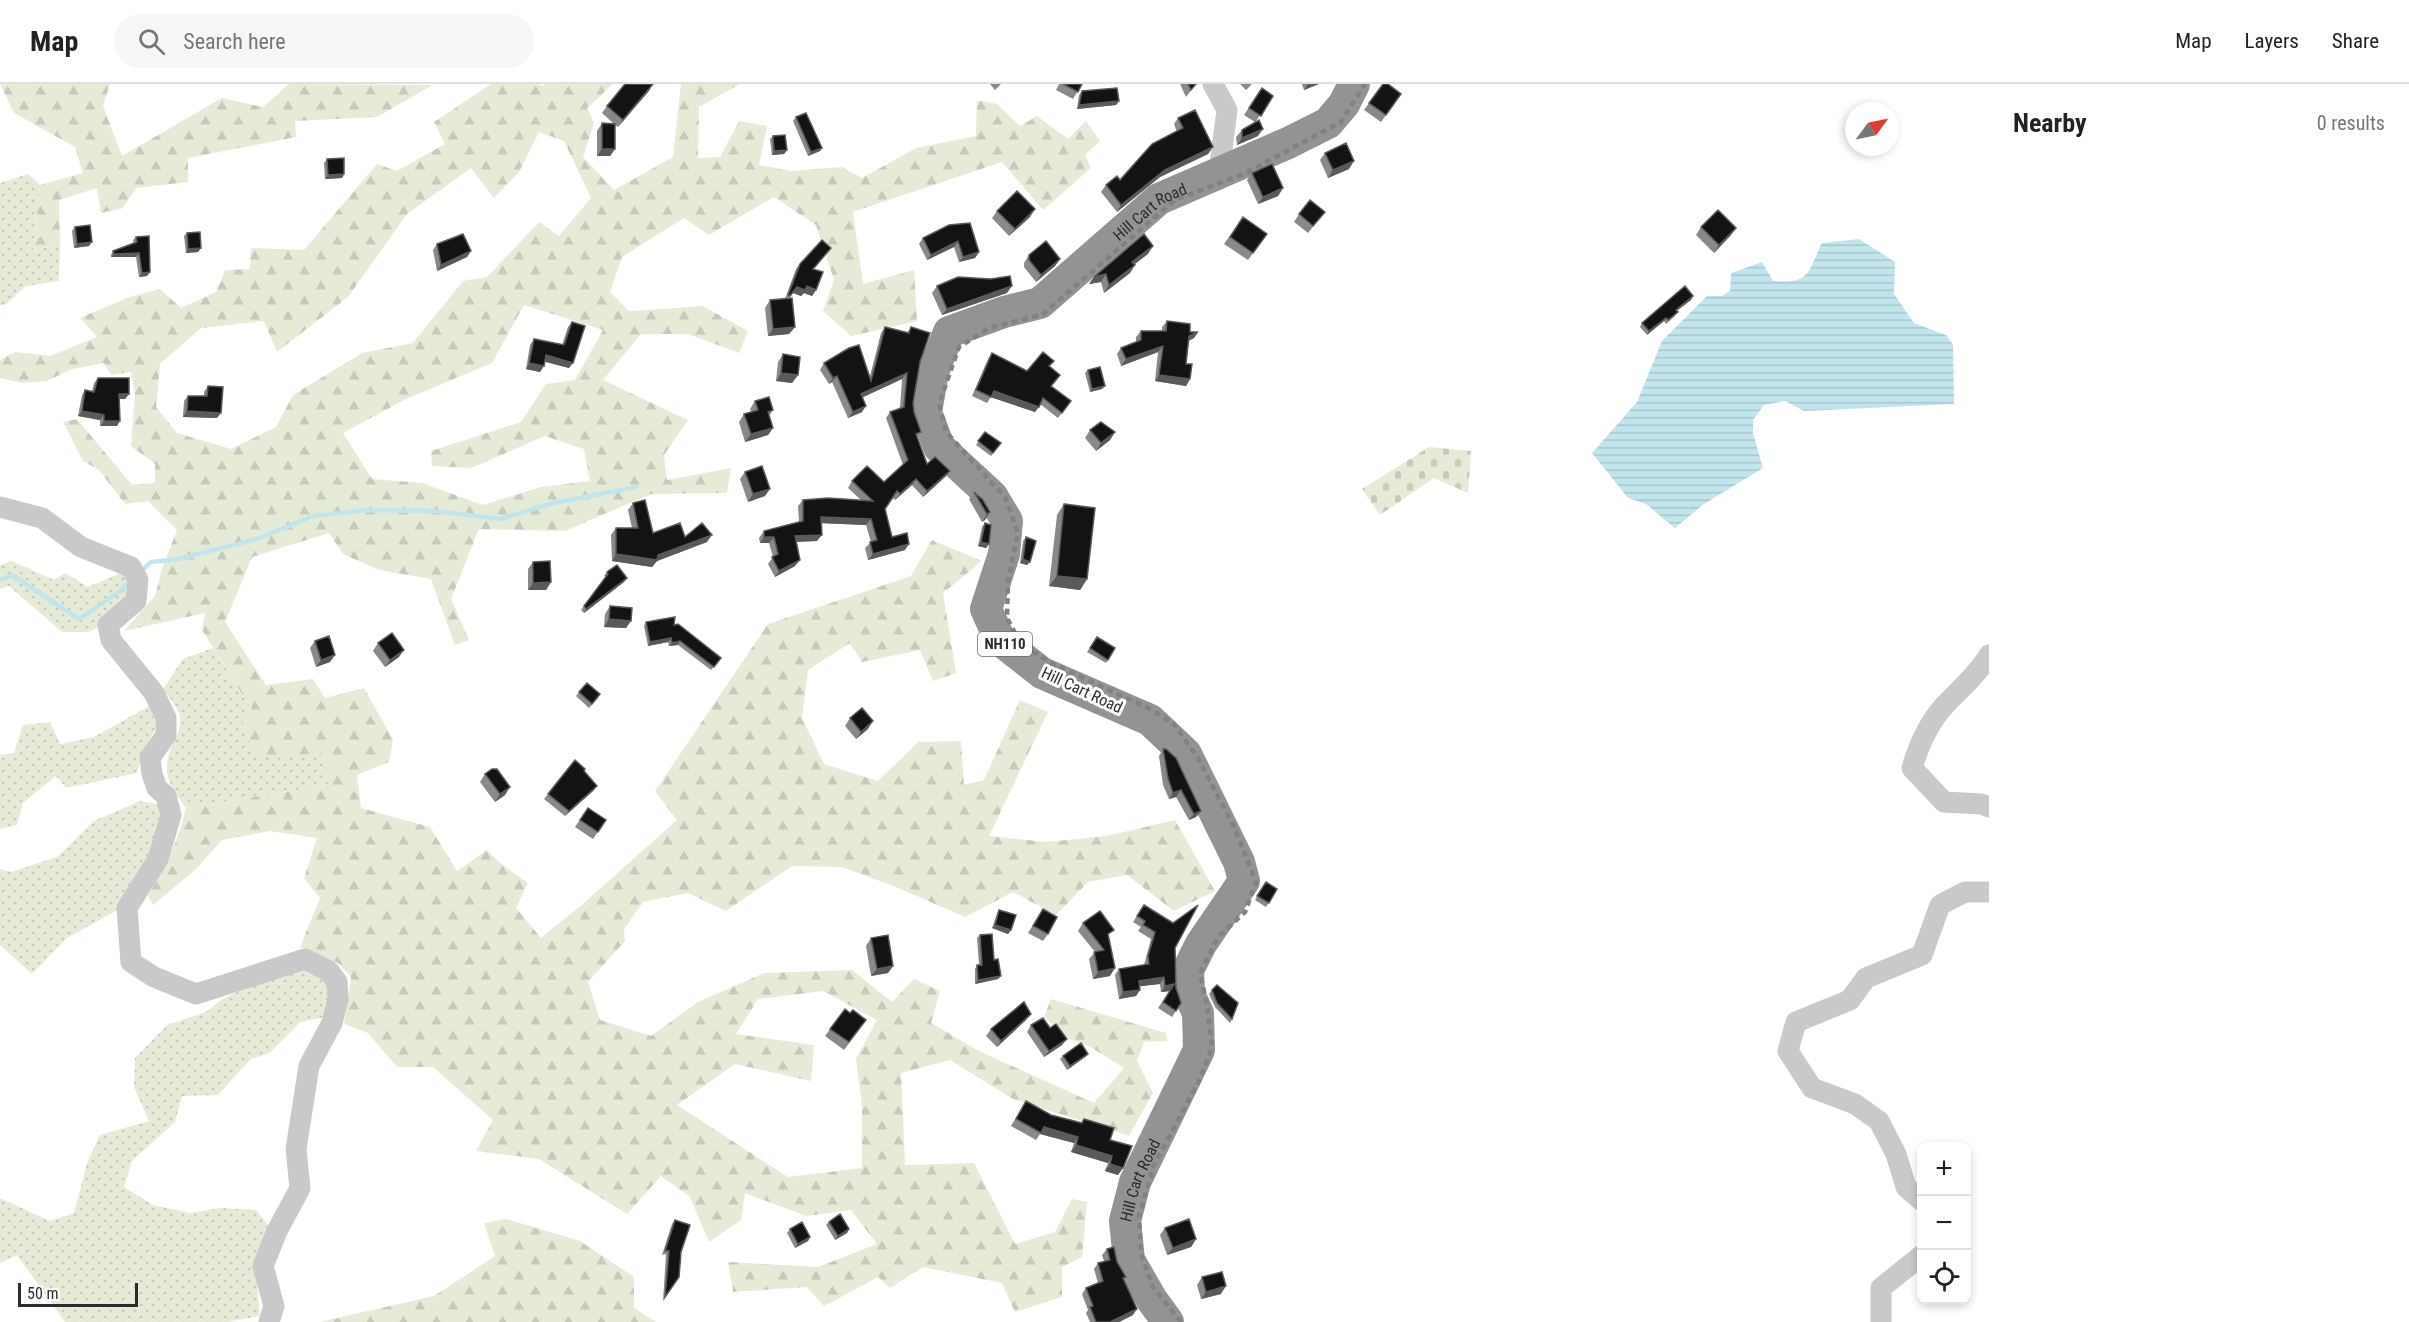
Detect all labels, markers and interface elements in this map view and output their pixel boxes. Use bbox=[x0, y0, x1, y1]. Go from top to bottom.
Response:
search box bbox=[114, 14, 534, 68]
text: Map bbox=[30, 25, 78, 58]
icon: search bbox=[135, 25, 168, 58]
text: Search here bbox=[183, 29, 286, 54]
text: Map bbox=[2175, 29, 2212, 53]
text: Layers bbox=[2245, 29, 2299, 53]
text: Share bbox=[2332, 29, 2379, 53]
north arrow bbox=[1845, 102, 1899, 156]
text: Nearby bbox=[2013, 108, 2087, 138]
text: 0 results bbox=[2317, 111, 2385, 135]
street label: Hill Cart Road bbox=[1109, 179, 1189, 244]
road number: NH110 bbox=[978, 632, 1032, 656]
street label: Hill Cart Road bbox=[1038, 663, 1126, 717]
street label: Hill Cart Road bbox=[1116, 1136, 1164, 1223]
map controls bbox=[1917, 1142, 1971, 1304]
button: + bbox=[1917, 1142, 1971, 1196]
button: − bbox=[1917, 1196, 1971, 1250]
button: locate bbox=[1917, 1250, 1971, 1304]
scale bar bbox=[18, 1280, 138, 1308]
text: 50 m bbox=[27, 1284, 59, 1303]

